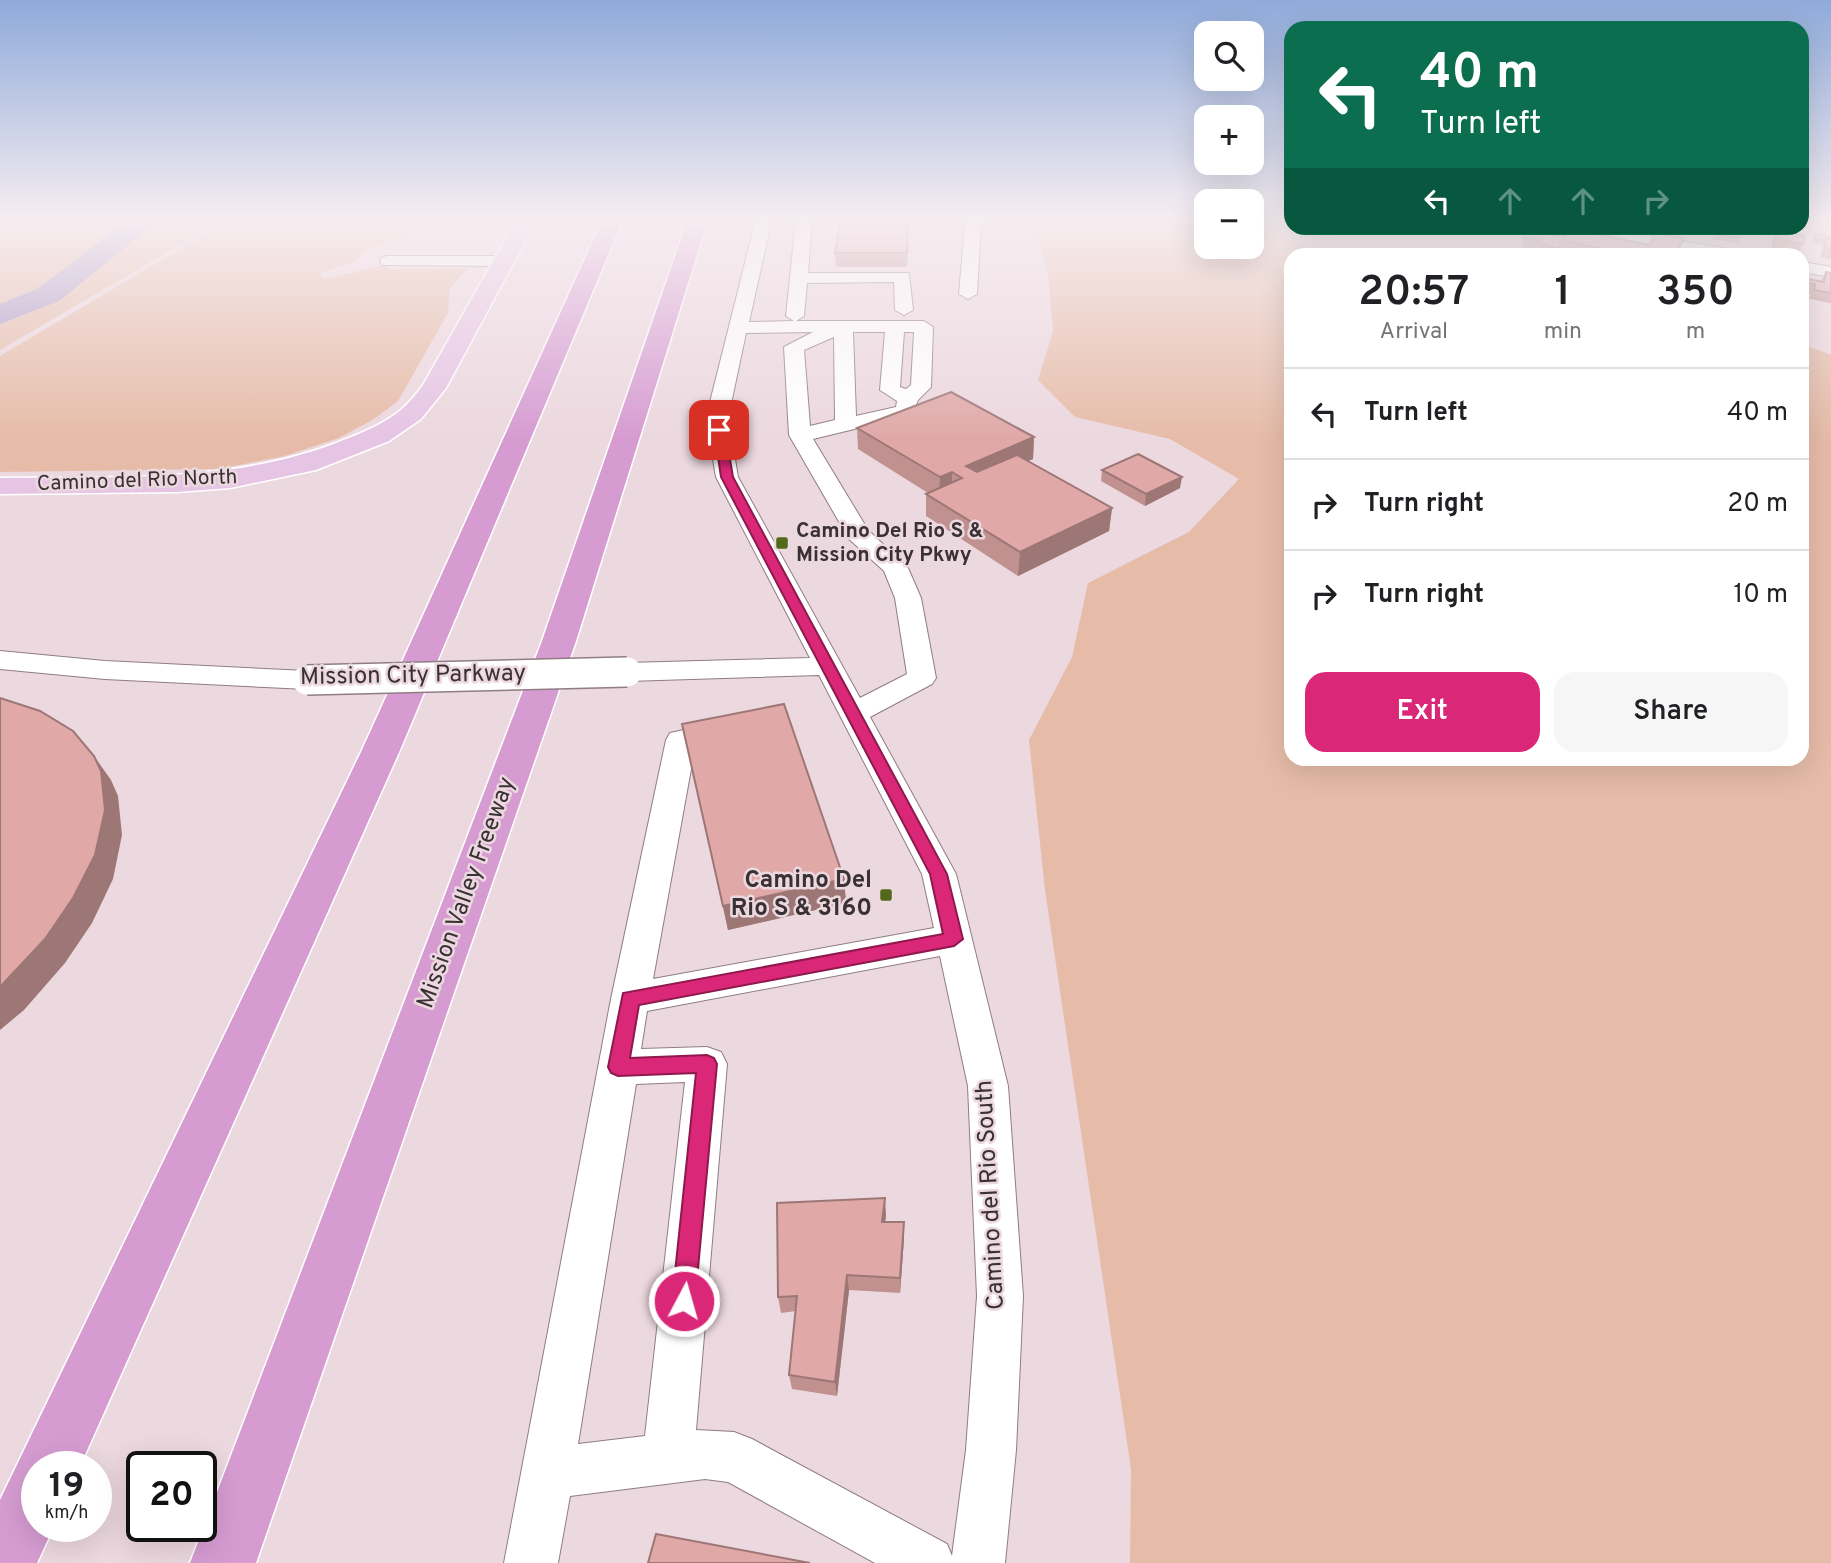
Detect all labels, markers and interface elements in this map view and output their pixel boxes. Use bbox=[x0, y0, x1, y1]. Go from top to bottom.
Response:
map controls bbox=[1194, 21, 1264, 259]
button: search bbox=[1194, 21, 1264, 91]
text: 40 m bbox=[1420, 44, 1539, 106]
icon: left bbox=[1305, 49, 1396, 140]
button: + bbox=[1194, 105, 1264, 175]
text: Turn left bbox=[1420, 105, 1541, 145]
icon: left bbox=[1418, 182, 1456, 220]
icon: ahead bbox=[1491, 182, 1529, 220]
icon: ahead bbox=[1564, 182, 1602, 220]
icon: right bbox=[1637, 182, 1675, 220]
button: − bbox=[1194, 189, 1264, 259]
text: 20:57 bbox=[1358, 267, 1469, 320]
text: 1 bbox=[1555, 267, 1571, 320]
text: 350 bbox=[1656, 267, 1735, 320]
text: Arrival bbox=[1380, 318, 1448, 347]
text: min bbox=[1544, 318, 1582, 347]
text: m bbox=[1686, 318, 1705, 347]
icon: left bbox=[1305, 395, 1343, 433]
text: Turn left bbox=[1364, 397, 1468, 430]
text: 40 m bbox=[1727, 397, 1788, 430]
pin bbox=[689, 400, 749, 460]
icon: arrive bbox=[700, 411, 738, 449]
street label: Camino del Rio North bbox=[36, 464, 238, 498]
icon: right bbox=[1305, 486, 1343, 524]
text: Turn right bbox=[1364, 488, 1484, 521]
text: 20 m bbox=[1727, 488, 1788, 521]
place label: Camino Del Rio S & Mission City Pkwy bbox=[796, 518, 984, 569]
marker: Camino Del Rio S & Mission City Pkwy bbox=[774, 535, 790, 551]
icon: right bbox=[1305, 577, 1343, 615]
text: Turn right bbox=[1364, 579, 1484, 612]
text: 10 m bbox=[1733, 579, 1788, 612]
street label: Mission City Parkway bbox=[300, 659, 526, 693]
button: Exit bbox=[1305, 672, 1540, 752]
button: Share bbox=[1554, 672, 1788, 752]
street label: Mission Valley Freeway bbox=[411, 773, 523, 1013]
place label: Camino Del Rio S & 3160 bbox=[731, 866, 872, 924]
marker: Camino Del Rio S & 3160 bbox=[878, 887, 894, 903]
street label: Camino del Rio South bbox=[970, 1079, 1012, 1311]
position arrow bbox=[647, 1264, 721, 1338]
speed limit sign: 20 bbox=[126, 1451, 217, 1542]
text: 19 bbox=[49, 1465, 84, 1509]
text: km/h bbox=[45, 1502, 88, 1525]

